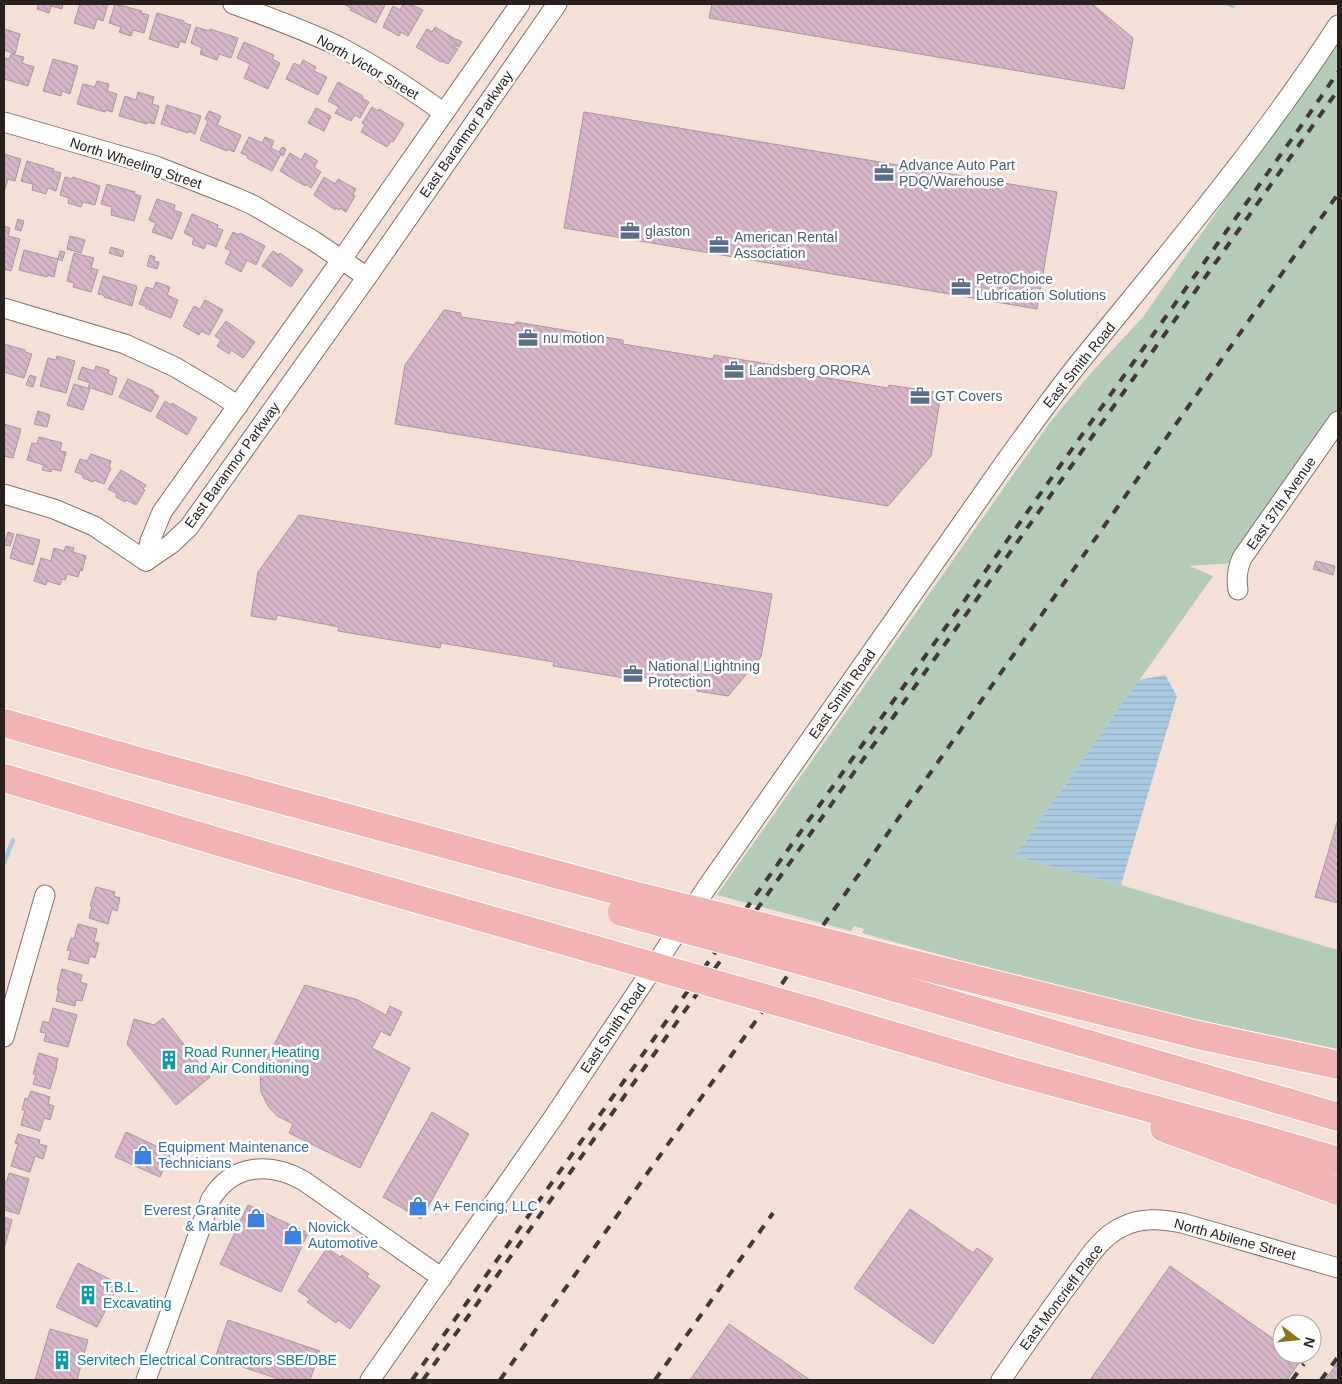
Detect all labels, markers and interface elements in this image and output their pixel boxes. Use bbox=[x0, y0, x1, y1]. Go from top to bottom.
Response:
street label: North Victor Street bbox=[314, 31, 422, 103]
street label: East Baranmor Parkway bbox=[416, 68, 516, 200]
street label: North Wheeling Street bbox=[68, 134, 204, 192]
place label: Advance Auto Part PDQ/Warehouse bbox=[899, 157, 1015, 189]
office icon: Advance Auto Part PDQ/Warehouse bbox=[873, 162, 895, 184]
office icon: glaston bbox=[619, 220, 641, 242]
place label: glaston bbox=[645, 223, 690, 239]
place label: American Rental Association bbox=[734, 229, 838, 261]
office icon: American Rental Association bbox=[708, 234, 730, 256]
place label: PetroChoice Lubrication Solutions bbox=[976, 271, 1106, 303]
office icon: PetroChoice Lubrication Solutions bbox=[950, 276, 972, 298]
street label: East Smith Road bbox=[1040, 319, 1118, 411]
office icon: nu motion bbox=[517, 327, 539, 349]
place label: nu motion bbox=[543, 330, 604, 346]
office icon: Landsberg ORORA bbox=[723, 359, 745, 381]
place label: Landsberg ORORA bbox=[749, 362, 871, 378]
office icon: GT Covers bbox=[909, 385, 931, 407]
place label: GT Covers bbox=[935, 388, 1002, 404]
street label: East Baranmor Parkway bbox=[181, 399, 283, 531]
street label: East 37th Avenue bbox=[1243, 453, 1319, 552]
street label: East Smith Road bbox=[805, 646, 879, 742]
place label: National Lightning Protection bbox=[648, 658, 760, 690]
office icon: National Lightning Protection bbox=[622, 663, 644, 685]
street label: East Smith Road bbox=[577, 980, 649, 1076]
place label: Road Runner Heating and Air Conditioning bbox=[184, 1044, 319, 1076]
building icon: Road Runner Heating and Air Conditioning bbox=[158, 1049, 180, 1071]
place label: Equipment Maintenance Technicians bbox=[158, 1139, 309, 1171]
shop icon: Equipment Maintenance Technicians bbox=[132, 1144, 154, 1166]
shop icon: A+ Fencing, LLC bbox=[407, 1195, 429, 1217]
place label: A+ Fencing, LLC bbox=[433, 1198, 538, 1214]
place label: Everest Granite & Marble bbox=[144, 1202, 241, 1234]
shop icon: Everest Granite & Marble bbox=[245, 1207, 267, 1229]
street label: North Abilene Street bbox=[1172, 1215, 1298, 1263]
place label: Novick Automotive bbox=[308, 1219, 378, 1251]
shop icon: Novick Automotive bbox=[282, 1224, 304, 1246]
street label: East Moncrieff Place bbox=[1016, 1241, 1106, 1353]
place label: T.B.L. Excavating bbox=[103, 1279, 171, 1311]
building icon: T.B.L. Excavating bbox=[77, 1284, 99, 1306]
north arrow bbox=[1272, 1314, 1322, 1364]
text: N bbox=[1300, 1336, 1319, 1350]
building icon: Servitech Electrical Contractors SBE/DBE bbox=[51, 1349, 73, 1371]
place label: Servitech Electrical Contractors SBE/DBE bbox=[77, 1352, 337, 1368]

